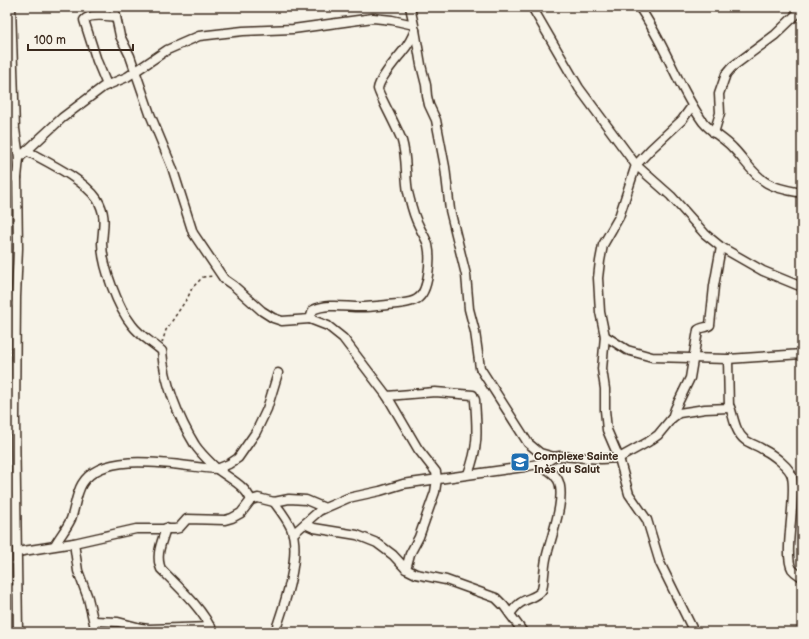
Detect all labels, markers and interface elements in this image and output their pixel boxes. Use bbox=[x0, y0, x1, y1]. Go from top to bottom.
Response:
scale bar bbox=[28, 26, 133, 52]
text: 100 m bbox=[34, 33, 66, 48]
place label: Complexe Sainte Inès du Salut bbox=[534, 450, 618, 476]
school or university icon: Complexe Sainte Inès du Salut bbox=[509, 451, 531, 473]

